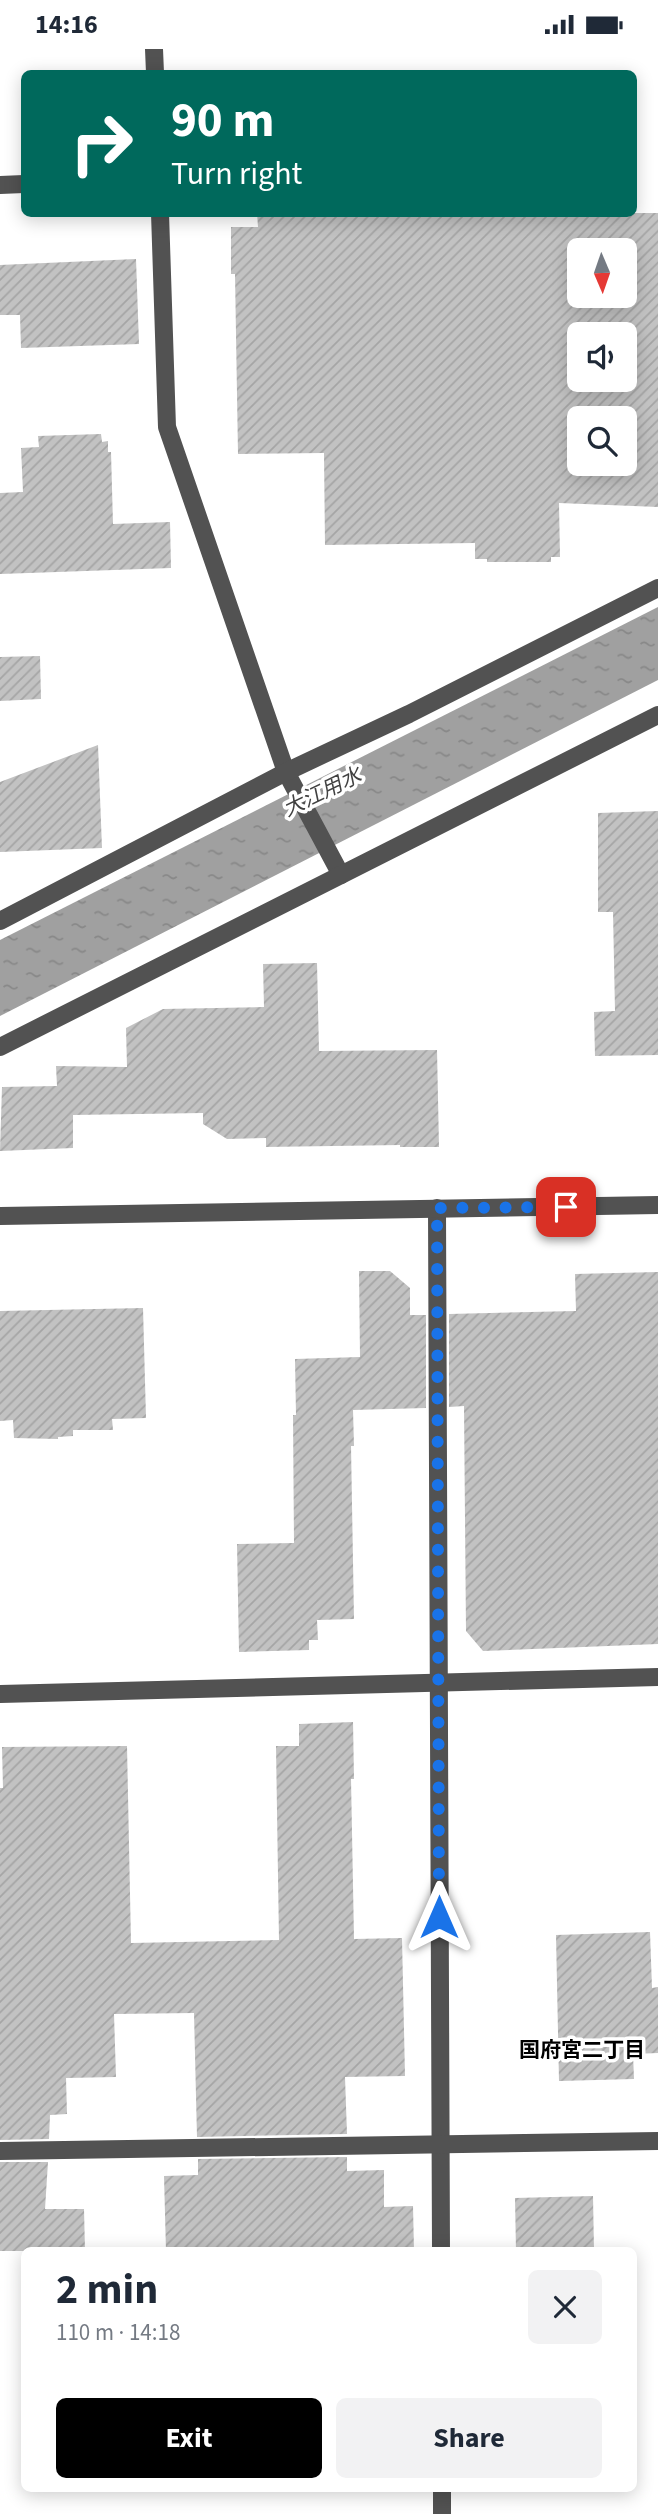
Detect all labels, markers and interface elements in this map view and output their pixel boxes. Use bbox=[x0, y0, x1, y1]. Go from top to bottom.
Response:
text: 14:16 bbox=[35, 6, 98, 43]
text: 90 m bbox=[171, 86, 275, 156]
icon: right bbox=[56, 98, 147, 189]
text: Turn right bbox=[171, 151, 302, 197]
north arrow bbox=[567, 238, 637, 308]
map controls bbox=[567, 238, 637, 476]
button: sound bbox=[567, 322, 637, 392]
button: search bbox=[567, 406, 637, 476]
water label: 大江用水 bbox=[278, 759, 368, 824]
pin bbox=[536, 1177, 596, 1237]
icon: arrive bbox=[547, 1188, 585, 1226]
position arrow bbox=[402, 1880, 476, 1954]
district label: 国府宮二丁目 bbox=[519, 2035, 645, 2065]
text: 2 min bbox=[56, 2260, 158, 2320]
button: close bbox=[528, 2270, 602, 2344]
text: 110 m · 14:18 bbox=[56, 2316, 180, 2349]
button: Exit bbox=[56, 2398, 322, 2478]
button: Share bbox=[336, 2398, 602, 2478]

